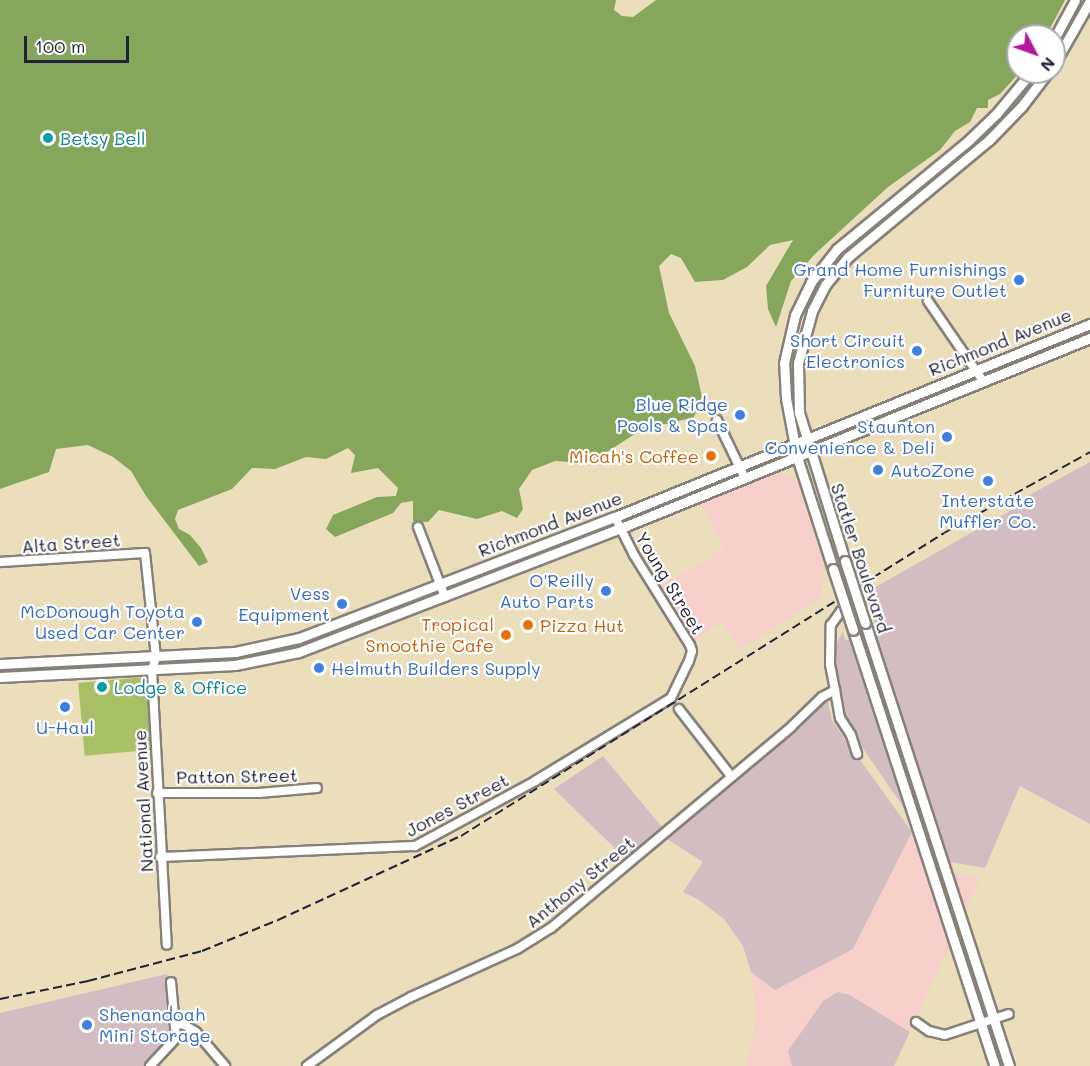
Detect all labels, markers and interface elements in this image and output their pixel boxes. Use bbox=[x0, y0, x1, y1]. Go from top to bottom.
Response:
scale bar bbox=[27, 24, 132, 62]
north arrow bbox=[1006, 24, 1066, 84]
text: 100 m bbox=[35, 34, 85, 58]
text: N bbox=[1037, 53, 1060, 76]
place label: Betsy Bell bbox=[60, 127, 145, 149]
marker: Betsy Bell bbox=[41, 131, 55, 145]
place label: Grand Home Furnishings Furniture Outlet bbox=[794, 259, 1007, 302]
marker: Grand Home Furnishings Furniture Outlet bbox=[1012, 273, 1026, 287]
street label: Richmond Avenue bbox=[925, 303, 1075, 381]
place label: Short Circuit Electronics bbox=[790, 330, 905, 372]
marker: Short Circuit Electronics bbox=[910, 344, 924, 358]
place label: Blue Ridge Pools & Spas bbox=[617, 394, 728, 436]
marker: Blue Ridge Pools & Spas bbox=[733, 408, 747, 422]
place label: Staunton Convenience & Deli bbox=[764, 416, 935, 458]
marker: Staunton Convenience & Deli bbox=[940, 430, 954, 444]
place label: Micah's Coffee bbox=[569, 445, 699, 467]
marker: Micah's Coffee bbox=[704, 449, 718, 463]
place label: AutoZone bbox=[890, 459, 975, 481]
marker: AutoZone bbox=[871, 463, 885, 477]
marker: Interstate Muffler Co. bbox=[981, 474, 995, 488]
street label: Statler Boulevard bbox=[827, 480, 895, 636]
street label: Richmond Avenue bbox=[475, 487, 625, 561]
place label: Interstate Muffler Co. bbox=[939, 490, 1037, 532]
street label: Young Street bbox=[631, 528, 709, 638]
street label: Alta Street bbox=[21, 529, 121, 557]
place label: O'Reilly Auto Parts bbox=[499, 570, 594, 612]
place label: Vess Equipment bbox=[238, 583, 330, 626]
marker: O'Reilly Auto Parts bbox=[599, 584, 613, 598]
marker: Vess Equipment bbox=[335, 597, 349, 611]
place label: McDonough Toyota Used Car Center bbox=[20, 601, 185, 644]
place label: Tropical Smoothie Cafe bbox=[365, 614, 494, 656]
place label: Pizza Hut bbox=[540, 614, 624, 636]
marker: McDonough Toyota Used Car Center bbox=[190, 615, 204, 629]
marker: Pizza Hut bbox=[521, 618, 535, 632]
marker: Tropical Smoothie Cafe bbox=[499, 628, 513, 642]
place label: Helmuth Builders Supply bbox=[331, 657, 541, 679]
marker: Helmuth Builders Supply bbox=[312, 661, 326, 675]
place label: Lodge & Office bbox=[114, 676, 247, 698]
marker: Lodge & Office bbox=[95, 680, 109, 694]
marker: U-Haul bbox=[58, 700, 72, 714]
place label: U-Haul bbox=[36, 716, 94, 738]
street label: National Avenue bbox=[128, 729, 158, 873]
street label: Patton Street bbox=[176, 764, 298, 788]
street label: Jones Street bbox=[402, 769, 512, 841]
street label: Anthony Street bbox=[521, 832, 639, 932]
place label: Shenandoah Mini Storage bbox=[99, 1004, 211, 1046]
marker: Shenandoah Mini Storage bbox=[80, 1018, 94, 1032]

